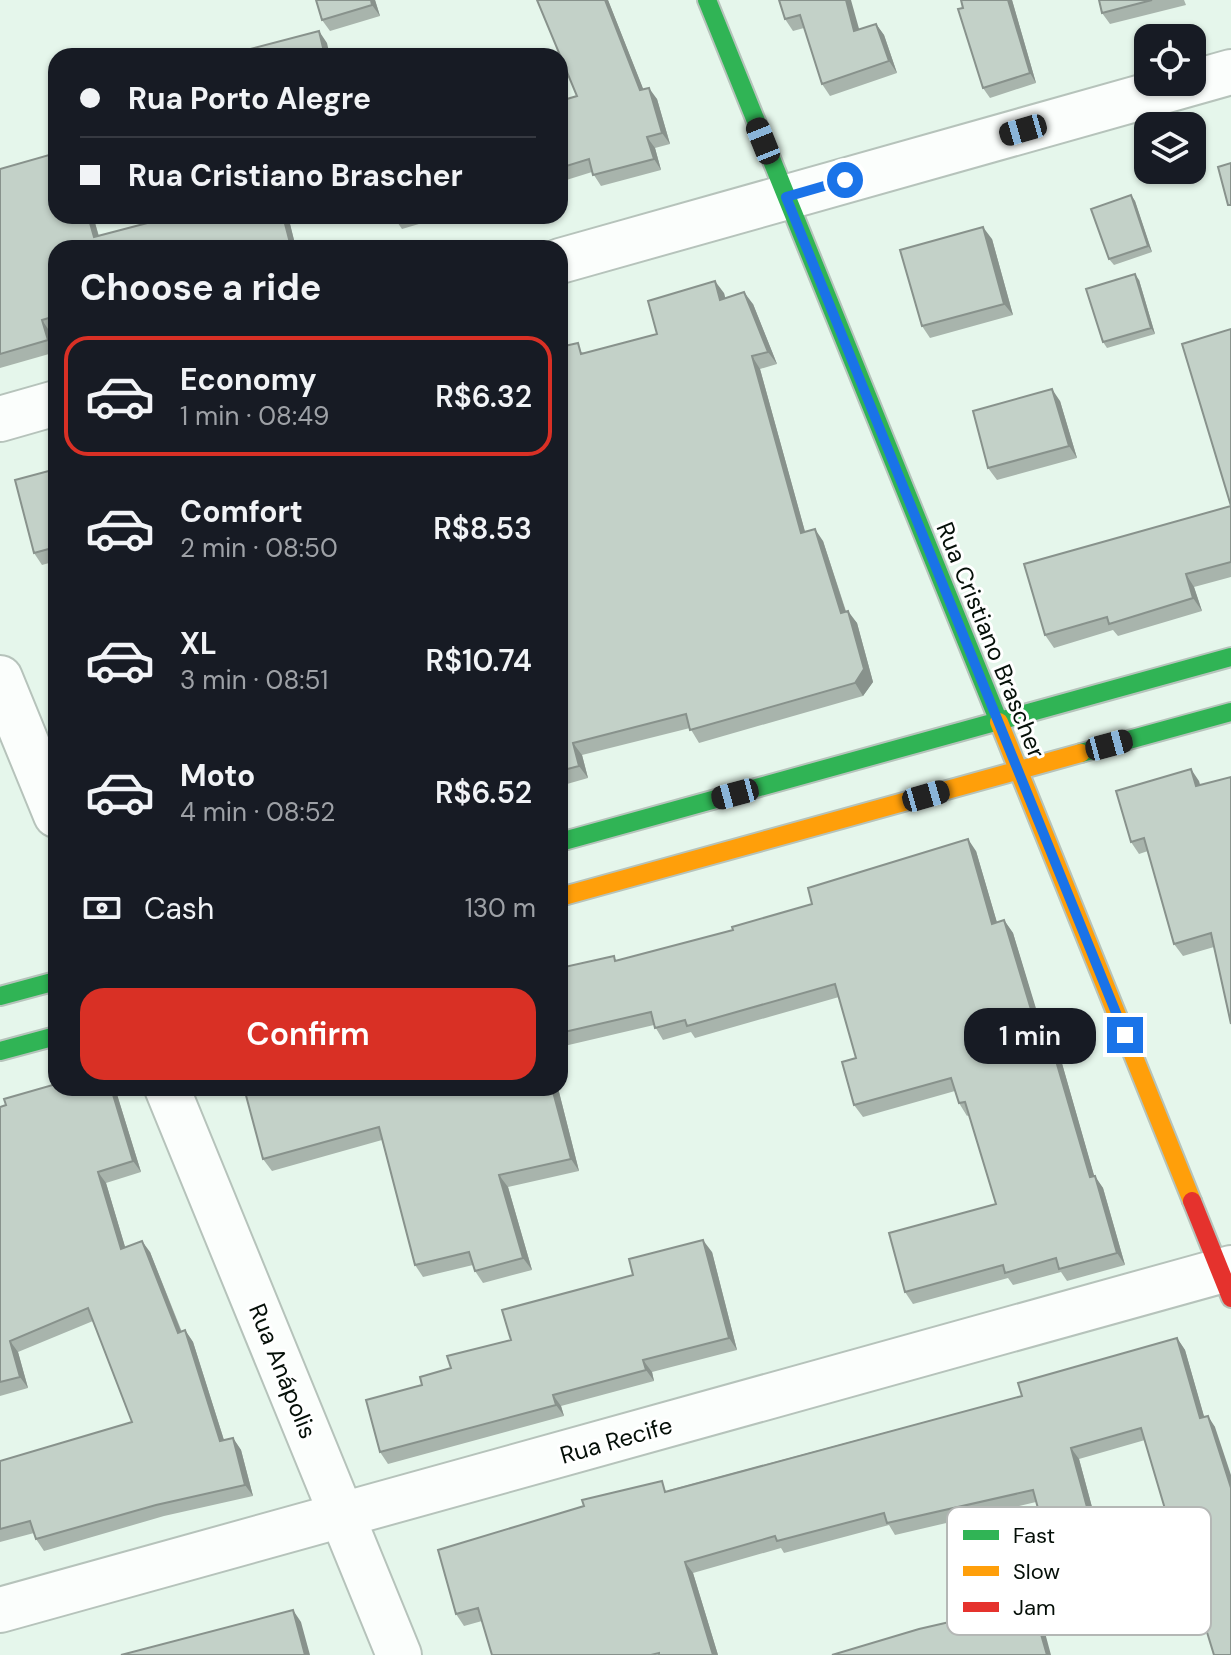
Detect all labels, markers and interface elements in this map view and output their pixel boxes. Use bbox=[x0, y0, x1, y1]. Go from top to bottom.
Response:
map controls bbox=[1134, 24, 1206, 184]
button: locate bbox=[1134, 24, 1206, 96]
text: Rua Porto Alegre bbox=[128, 79, 371, 118]
car bbox=[997, 112, 1049, 148]
button: layers bbox=[1134, 112, 1206, 184]
car bbox=[743, 114, 783, 168]
text: Rua Cristiano Brascher bbox=[128, 156, 463, 195]
route start bbox=[827, 162, 863, 198]
text: Choose a ride bbox=[80, 264, 321, 311]
icon: car bbox=[84, 360, 156, 432]
text: Economy bbox=[180, 360, 317, 399]
text: R$6.32 bbox=[435, 377, 532, 416]
text: 1 min · 08:49 bbox=[180, 399, 329, 433]
icon: car bbox=[84, 492, 156, 564]
text: Comfort bbox=[180, 492, 303, 531]
text: R$8.53 bbox=[433, 509, 532, 548]
street label: Rua Cristiano Brascher bbox=[929, 517, 1053, 763]
text: 2 min · 08:50 bbox=[180, 531, 338, 565]
icon: car bbox=[84, 624, 156, 696]
text: XL bbox=[180, 624, 217, 663]
text: R$10.74 bbox=[426, 641, 532, 680]
text: 3 min · 08:51 bbox=[180, 663, 328, 697]
car bbox=[1083, 727, 1135, 763]
icon: car bbox=[84, 756, 156, 828]
text: Moto bbox=[180, 756, 255, 795]
text: R$6.52 bbox=[435, 773, 532, 812]
car bbox=[709, 776, 761, 812]
car bbox=[900, 778, 952, 814]
text: 4 min · 08:52 bbox=[180, 795, 335, 829]
icon: cash bbox=[80, 886, 124, 930]
text: Cash bbox=[144, 889, 214, 928]
text: 130 m bbox=[465, 891, 536, 925]
button: Confirm bbox=[80, 988, 536, 1080]
callout: 1 min bbox=[965, 1007, 1097, 1063]
route end bbox=[1107, 1017, 1143, 1053]
text: 1 min bbox=[999, 1019, 1061, 1053]
street label: Rua Anápolis bbox=[242, 1299, 324, 1443]
street label: Rua Recife bbox=[556, 1409, 676, 1471]
legend bbox=[947, 1507, 1211, 1635]
text: Fast bbox=[1013, 1521, 1055, 1550]
text: Slow bbox=[1013, 1557, 1060, 1586]
text: Jam bbox=[1013, 1593, 1056, 1622]

